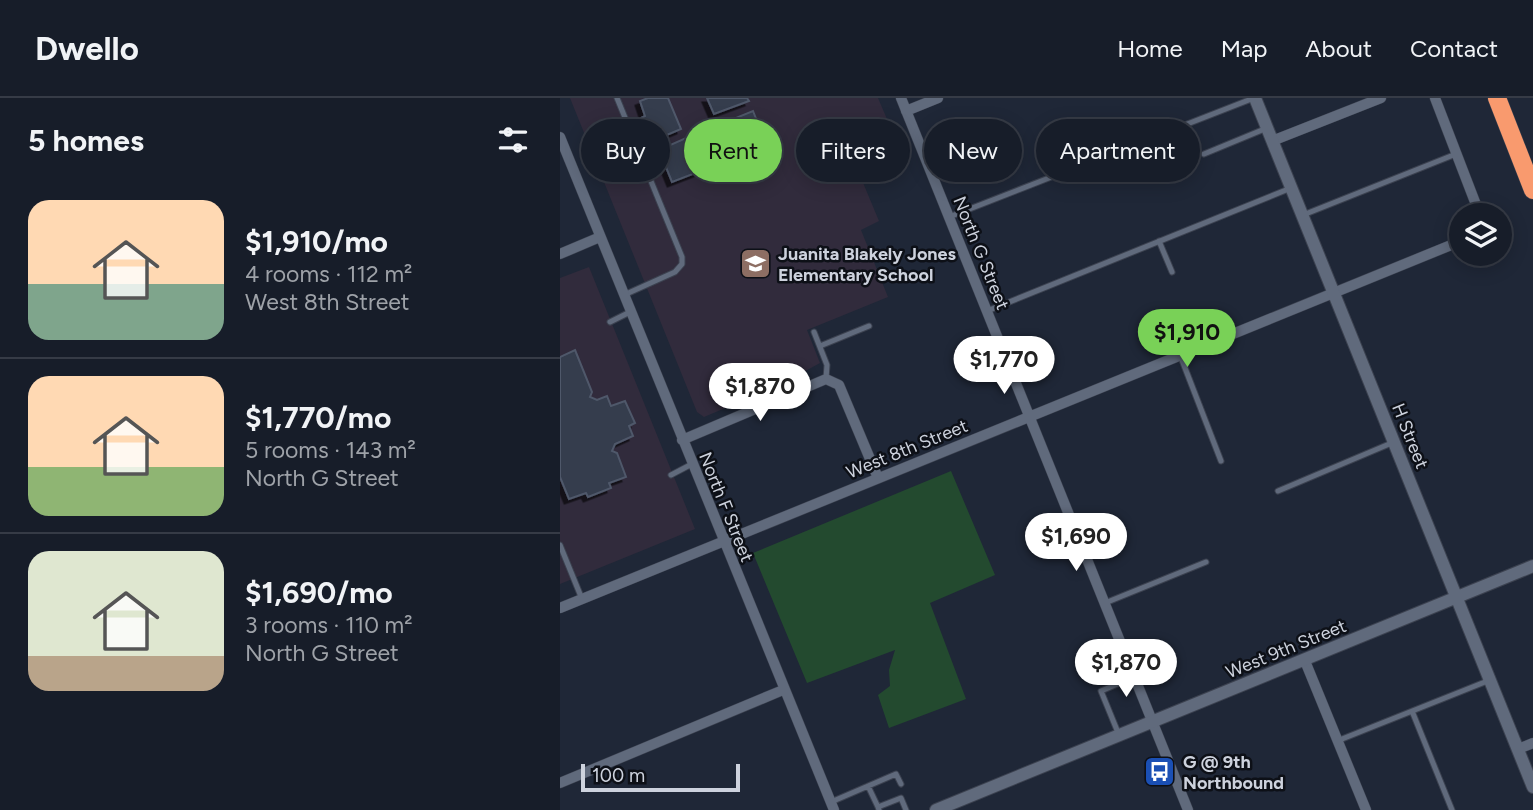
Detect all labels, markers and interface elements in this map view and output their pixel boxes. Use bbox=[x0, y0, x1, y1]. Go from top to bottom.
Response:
text: Dwello bbox=[35, 29, 139, 68]
text: Home bbox=[1117, 34, 1183, 63]
text: Map bbox=[1221, 34, 1267, 63]
text: About bbox=[1305, 34, 1372, 63]
text: Contact bbox=[1410, 34, 1498, 63]
chip: Buy bbox=[581, 119, 670, 182]
chip: Rent bbox=[684, 119, 782, 182]
chip: Filters bbox=[796, 119, 910, 182]
chip: New bbox=[924, 119, 1022, 182]
chip: Apartment bbox=[1036, 119, 1200, 182]
icon: filters bbox=[494, 121, 532, 159]
text: 5 homes bbox=[28, 122, 144, 159]
street label: North G Street bbox=[948, 193, 1014, 313]
map controls bbox=[1449, 203, 1512, 266]
button: layers bbox=[1449, 203, 1512, 266]
text: $1,910/mo bbox=[245, 223, 388, 260]
icon: home bbox=[84, 228, 168, 312]
place label: Juanita Blakely Jones Elementary School bbox=[778, 243, 957, 286]
school or university icon: Juanita Blakely Jones Elementary School bbox=[738, 247, 772, 281]
text: 4 rooms · 112 m² bbox=[245, 260, 412, 288]
text: West 8th Street bbox=[245, 288, 410, 316]
pin: $1,910 bbox=[1130, 310, 1244, 369]
text: $1,910 bbox=[1154, 318, 1220, 346]
pin: $1,770 bbox=[947, 336, 1061, 396]
text: $1,770 bbox=[970, 345, 1038, 373]
pin: $1,870 bbox=[703, 364, 817, 423]
text: $1,870 bbox=[725, 372, 795, 400]
text: $1,770/mo bbox=[245, 399, 391, 436]
street label: H Street bbox=[1387, 400, 1433, 472]
icon: home bbox=[84, 404, 168, 488]
street label: West 8th Street bbox=[843, 415, 971, 483]
text: 5 rooms · 143 m² bbox=[245, 436, 416, 464]
street label: North F Street bbox=[694, 449, 758, 565]
text: North G Street bbox=[245, 464, 399, 492]
pin: $1,690 bbox=[1019, 514, 1133, 573]
text: $1,690 bbox=[1041, 522, 1111, 550]
text: $1,690/mo bbox=[245, 574, 393, 611]
icon: home bbox=[84, 579, 168, 663]
text: 3 rooms · 110 m² bbox=[245, 611, 412, 639]
street label: West 9th Street bbox=[1223, 615, 1350, 683]
text: North G Street bbox=[245, 639, 399, 667]
pin: $1,870 bbox=[1069, 640, 1183, 699]
text: $1,870 bbox=[1091, 648, 1161, 676]
place label: G @ 9th Northbound bbox=[1183, 751, 1284, 794]
bus stop icon: G @ 9th Northbound bbox=[1143, 755, 1177, 789]
scale bar bbox=[581, 761, 740, 793]
text: 100 m bbox=[592, 764, 645, 787]

